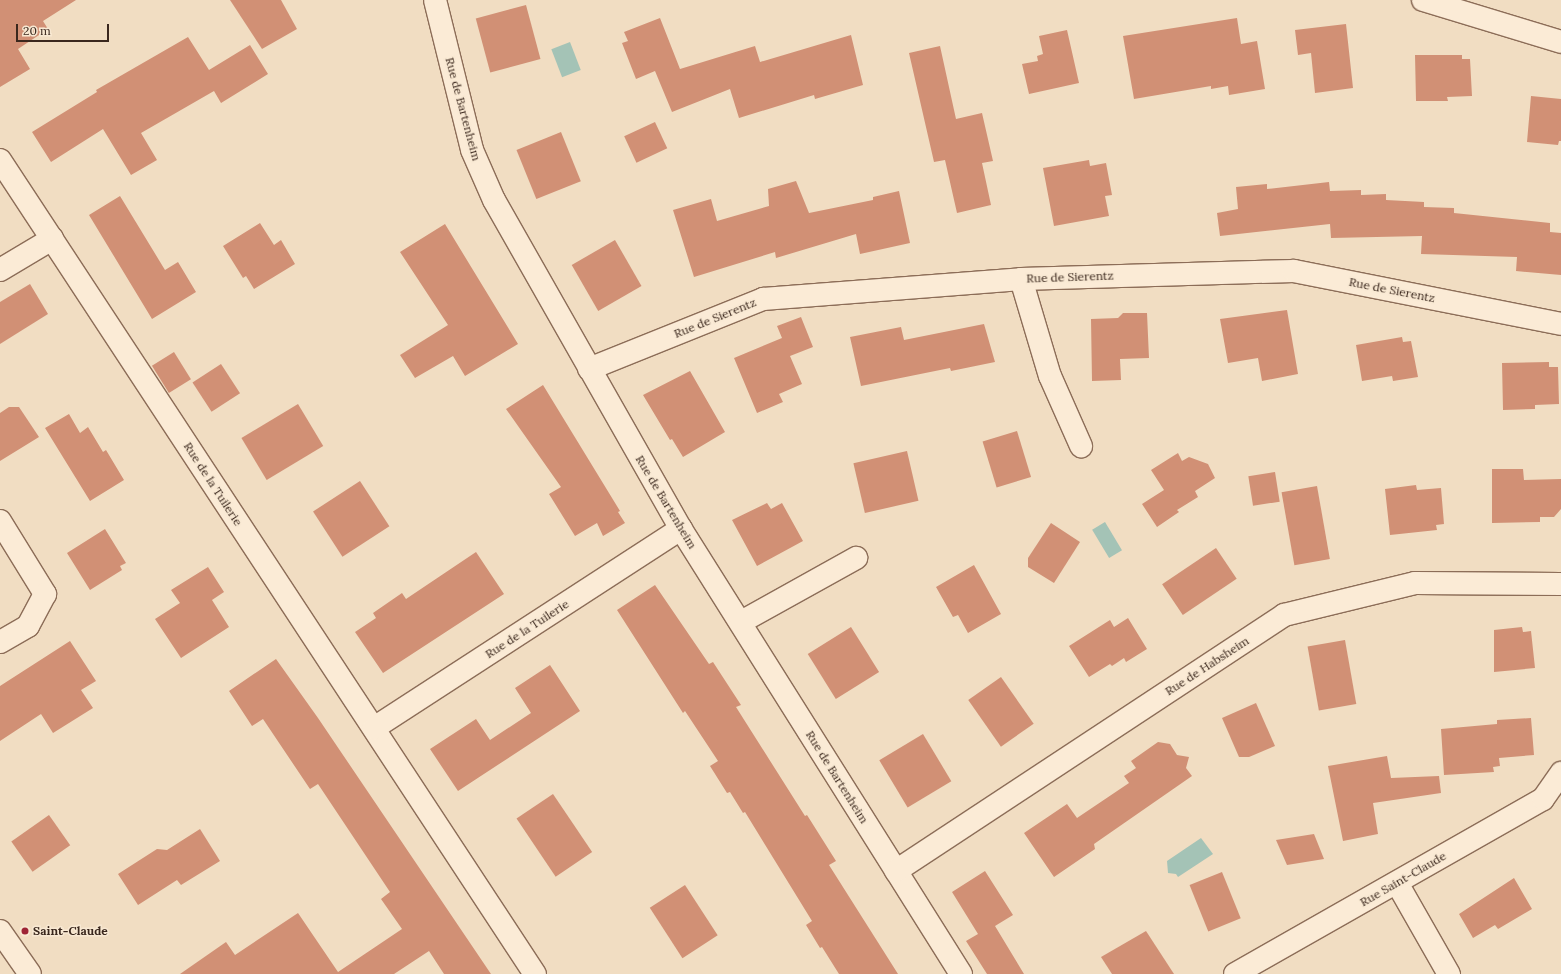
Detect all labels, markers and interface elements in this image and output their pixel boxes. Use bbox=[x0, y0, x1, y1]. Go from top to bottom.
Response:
scale bar bbox=[18, 16, 111, 42]
text: 20 m bbox=[23, 23, 51, 38]
street label: Rue de Bartenheim bbox=[442, 56, 484, 162]
street label: Rue de Sierentz bbox=[1026, 268, 1114, 286]
street label: Rue de Sierentz bbox=[1348, 275, 1436, 305]
street label: Rue de Sierentz bbox=[672, 295, 758, 341]
street label: Rue de la Tuilerie bbox=[181, 440, 245, 528]
street label: Rue de Bartenheim bbox=[632, 453, 700, 551]
street label: Rue de la Tuilerie bbox=[483, 597, 571, 661]
street label: Rue de Habsheim bbox=[1162, 634, 1252, 698]
street label: Rue de Bartenheim bbox=[803, 728, 871, 826]
street label: Rue Saint-Claude bbox=[1357, 849, 1449, 909]
place label: Saint-Claude bbox=[33, 924, 108, 938]
marker: Saint-Claude bbox=[20, 926, 30, 936]

